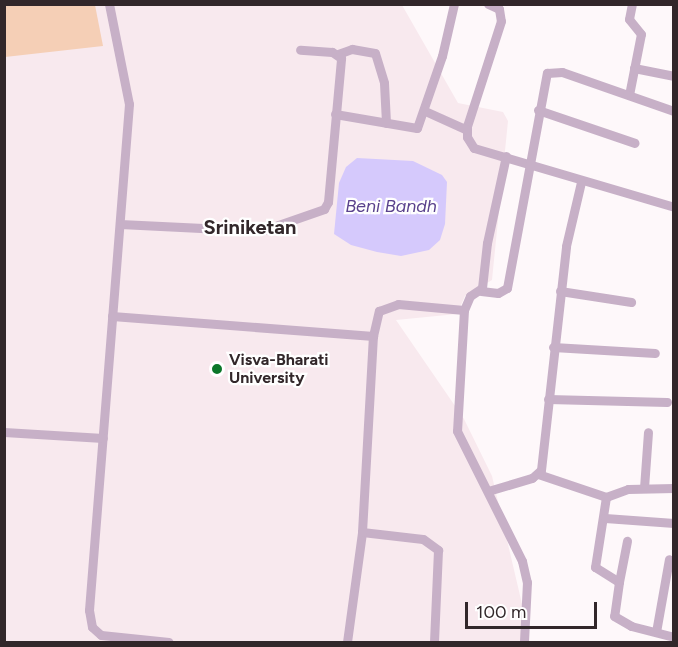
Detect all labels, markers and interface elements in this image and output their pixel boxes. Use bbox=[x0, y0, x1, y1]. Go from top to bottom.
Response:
water label: Beni Bandh bbox=[345, 195, 437, 217]
district label: Sriniketan bbox=[204, 215, 296, 239]
place label: Visva-Bharati University bbox=[229, 350, 329, 388]
marker: Visva-Bharati University bbox=[210, 362, 224, 376]
scale bar bbox=[468, 590, 600, 628]
text: 100 m bbox=[476, 601, 526, 623]

